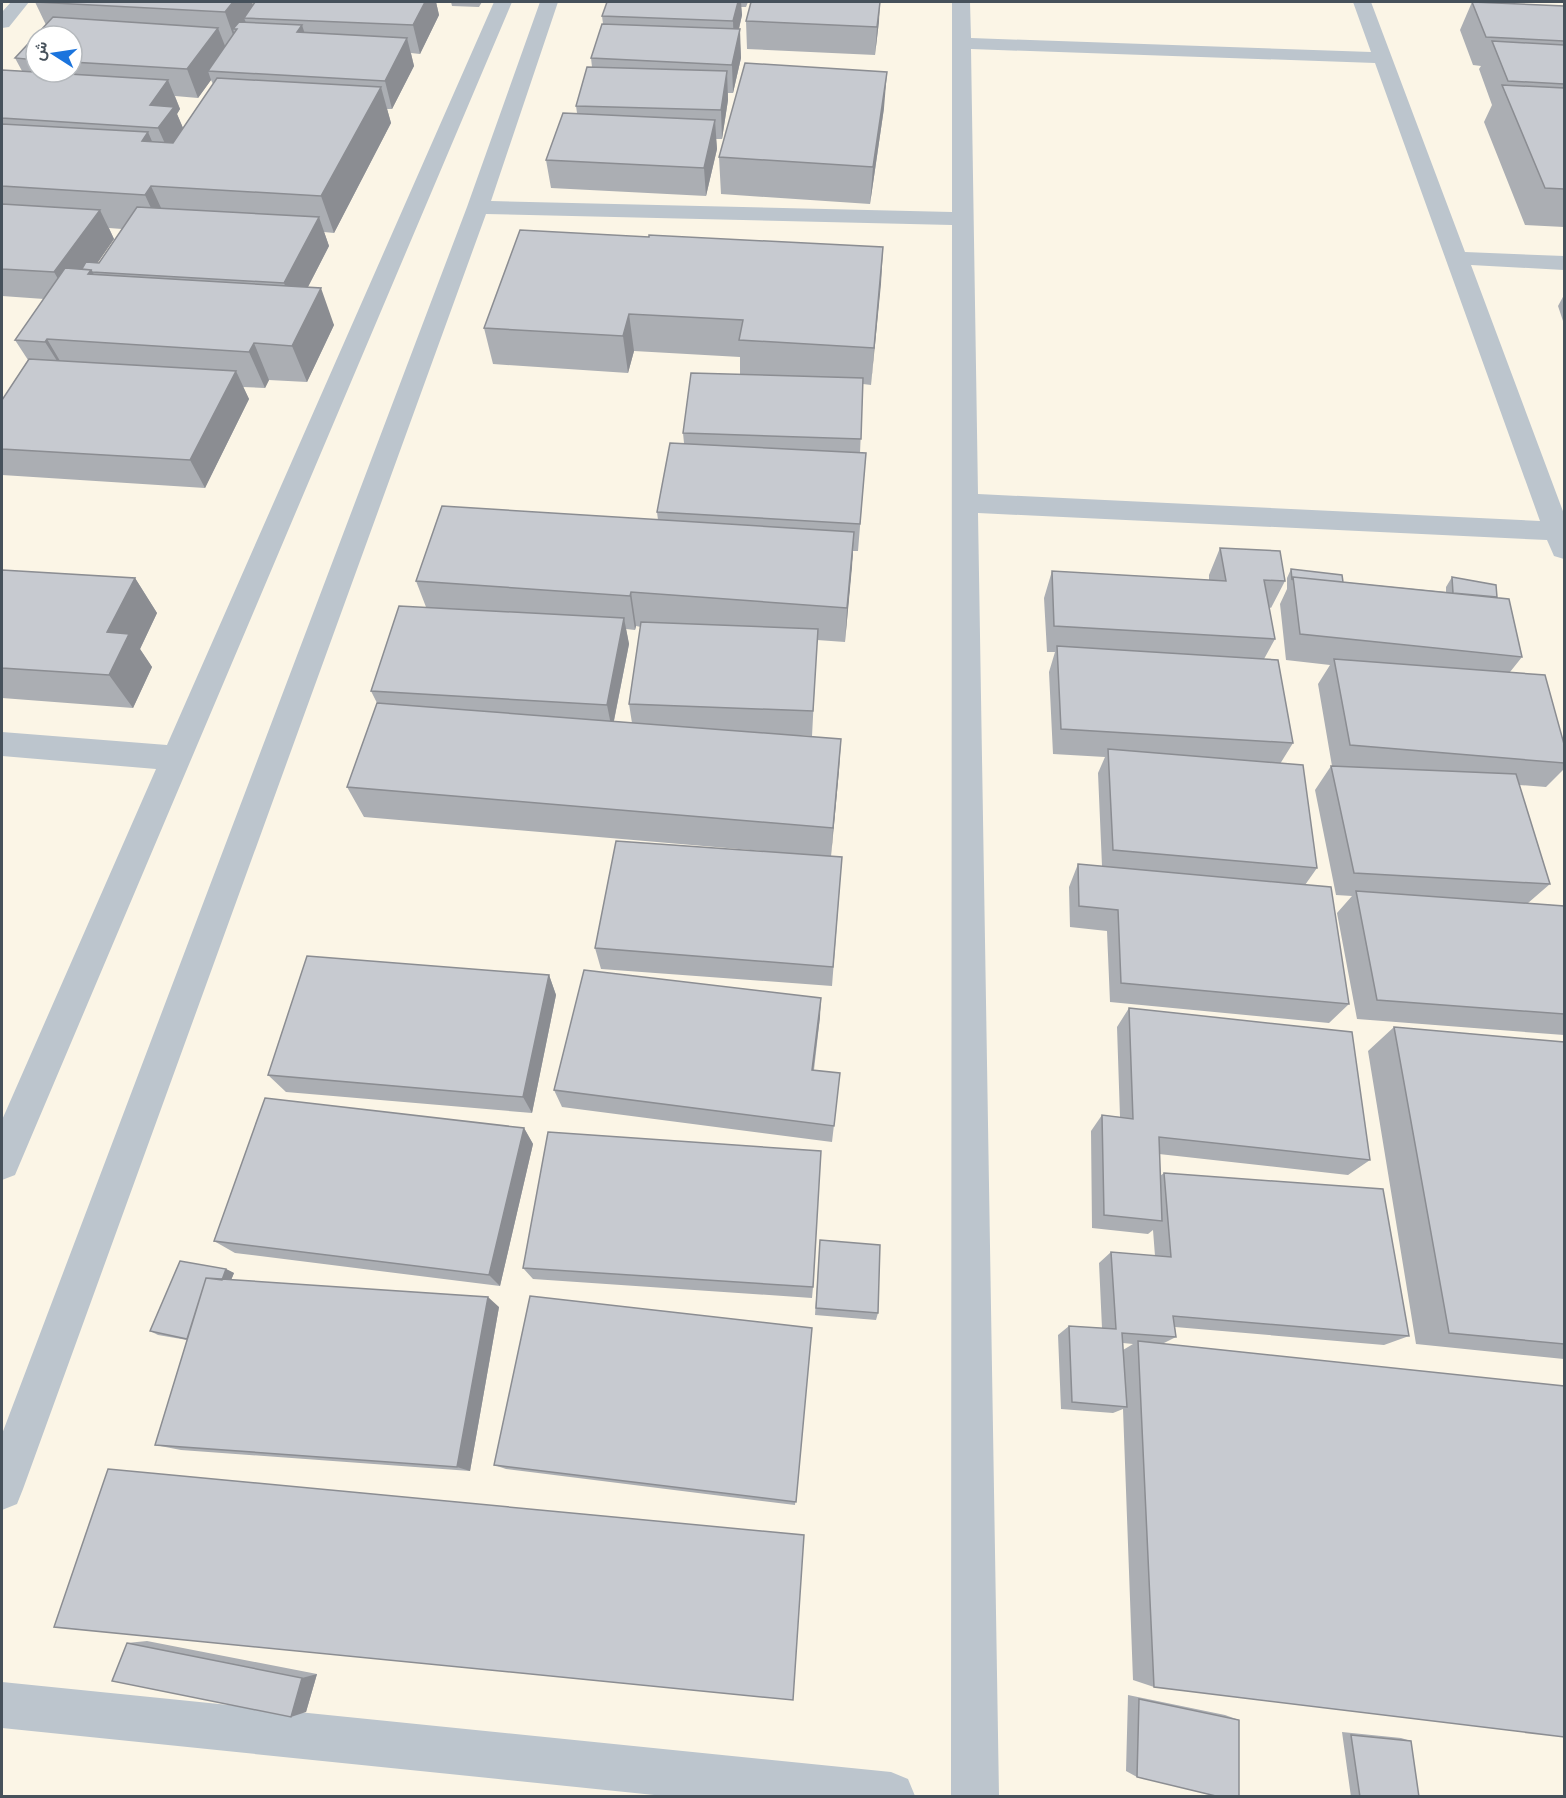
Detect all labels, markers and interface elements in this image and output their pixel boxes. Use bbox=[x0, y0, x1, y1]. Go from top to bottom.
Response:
north arrow bbox=[24, 24, 84, 84]
text: ش bbox=[29, 40, 51, 62]

